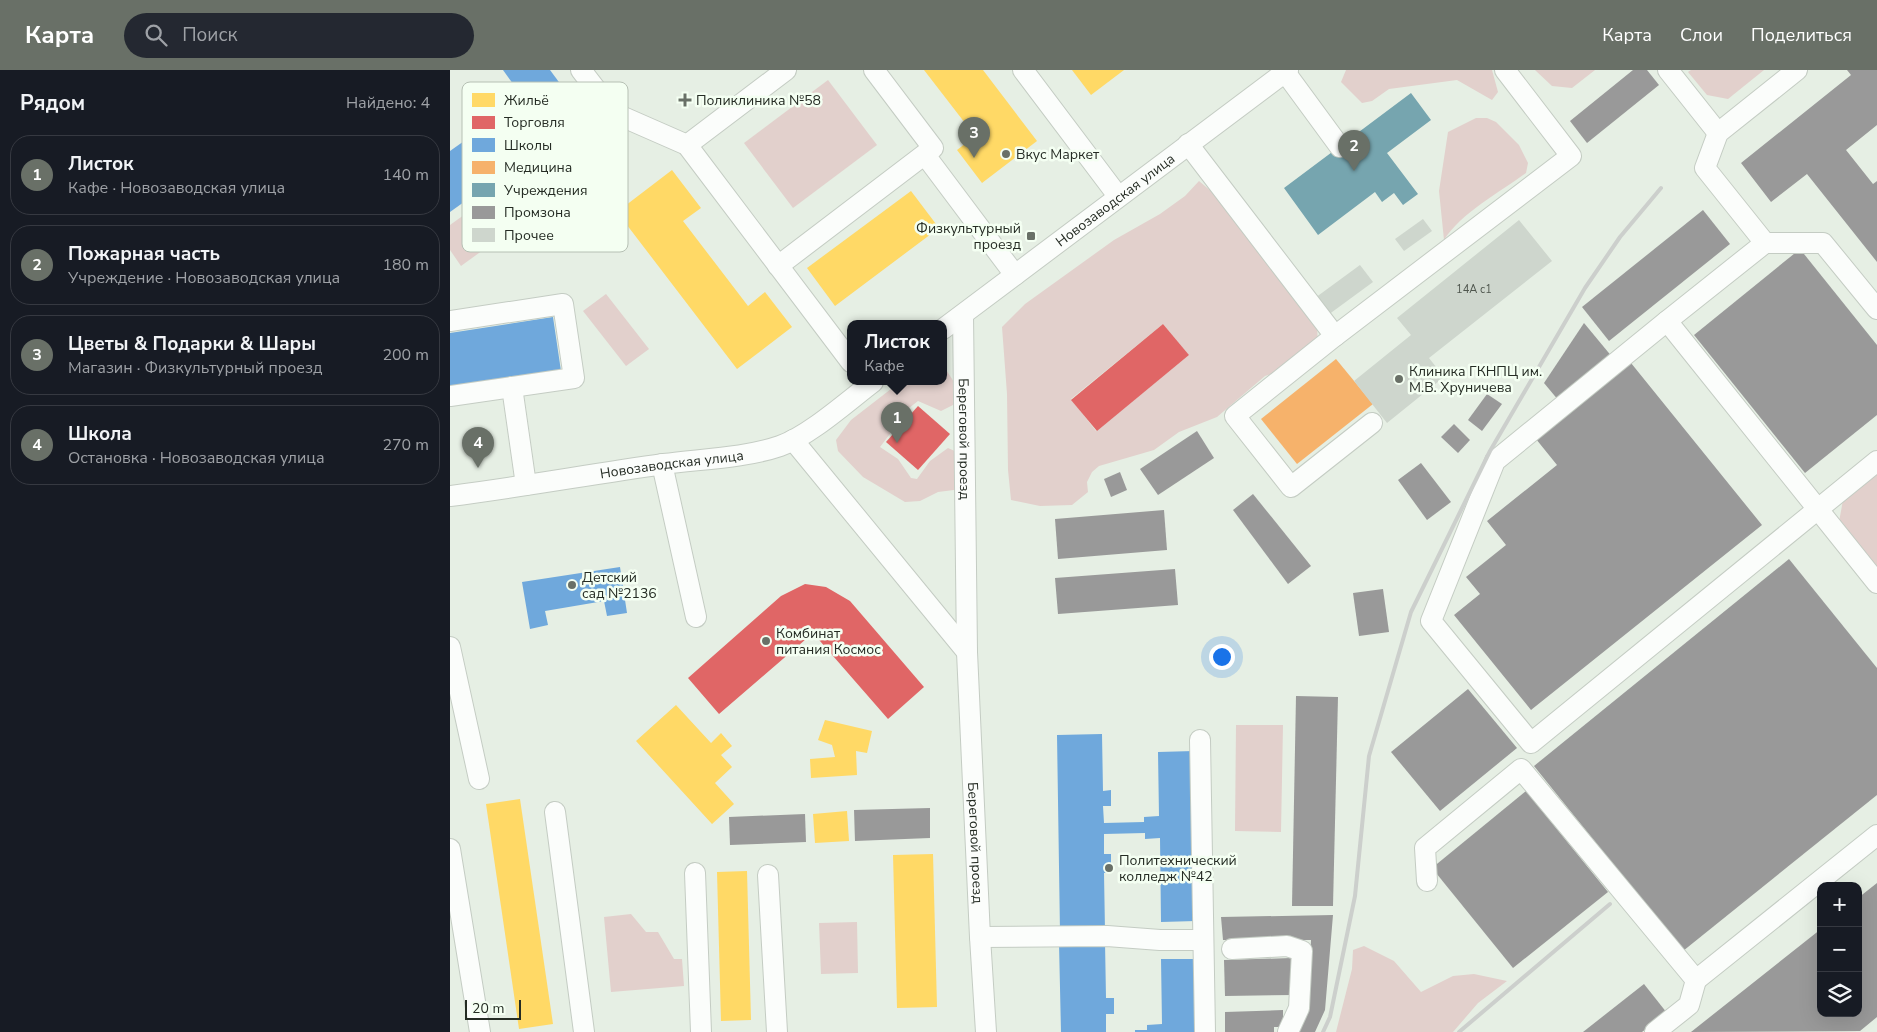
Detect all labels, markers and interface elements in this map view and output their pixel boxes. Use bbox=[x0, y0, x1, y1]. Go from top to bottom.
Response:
search box bbox=[124, 13, 474, 58]
text: Карта bbox=[25, 19, 94, 51]
icon: search bbox=[142, 21, 170, 49]
text: Поиск bbox=[182, 22, 237, 48]
text: Карта bbox=[1602, 23, 1652, 47]
text: Слои bbox=[1680, 23, 1723, 47]
text: Поделиться bbox=[1751, 23, 1852, 47]
legend bbox=[462, 82, 628, 252]
text: Рядом bbox=[20, 89, 85, 117]
text: Жильё bbox=[504, 91, 549, 110]
place label: Поликлиника №58 bbox=[696, 91, 821, 110]
text: Найдено: 4 bbox=[346, 92, 430, 114]
marker: Поликлиника №58 bbox=[678, 93, 692, 107]
text: Торговля bbox=[504, 113, 565, 132]
pin: 3 bbox=[958, 117, 990, 158]
pin: 2 bbox=[1338, 130, 1370, 171]
text: Школы bbox=[504, 136, 552, 155]
place label: Вкус Маркет bbox=[1016, 145, 1100, 164]
marker: Вкус Маркет bbox=[1000, 148, 1012, 160]
street label: Новозаводская улица bbox=[1051, 149, 1178, 251]
text: Листок bbox=[68, 151, 134, 177]
text: Медицина bbox=[504, 158, 572, 177]
text: 1 bbox=[32, 164, 42, 186]
text: 140 m bbox=[382, 164, 429, 186]
text: Кафе · Новозаводская улица bbox=[68, 177, 285, 199]
text: Учреждения bbox=[503, 181, 587, 200]
text: Промзона bbox=[504, 203, 571, 222]
place label: Физкультурный проезд bbox=[916, 219, 1021, 254]
text: Прочее bbox=[504, 226, 554, 245]
marker: Физкультурный проезд bbox=[1025, 230, 1037, 242]
text: Пожарная часть bbox=[68, 241, 220, 267]
text: 2 bbox=[32, 254, 42, 276]
text: 180 m bbox=[382, 254, 429, 276]
text: Учреждение · Новозаводская улица bbox=[68, 267, 340, 289]
house number: 14А с1 bbox=[1456, 282, 1492, 297]
popup bbox=[847, 320, 947, 385]
text: Листок bbox=[864, 329, 930, 355]
text: Цветы & Подарки & Шары bbox=[68, 331, 316, 357]
text: 3 bbox=[32, 344, 42, 366]
text: 200 m bbox=[382, 344, 429, 366]
text: Кафе bbox=[864, 355, 904, 377]
text: Магазин · Физкультурный проезд bbox=[68, 357, 323, 379]
place label: Клиника ГКНПЦ им. М.В. Хруничева bbox=[1409, 362, 1542, 397]
marker: Клиника ГКНПЦ им. М.В. Хруничева bbox=[1393, 373, 1405, 385]
street label: Береговой проезд bbox=[954, 378, 975, 500]
pin: 1 bbox=[881, 402, 913, 443]
text: Школа bbox=[68, 421, 132, 447]
pin: 4 bbox=[462, 427, 494, 468]
text: 4 bbox=[32, 434, 42, 456]
text: 270 m bbox=[382, 434, 429, 456]
street label: Новозаводская улица bbox=[599, 445, 745, 483]
text: Остановка · Новозаводская улица bbox=[68, 447, 325, 469]
place label: Детский сад №2136 bbox=[582, 568, 657, 603]
marker: Детский сад №2136 bbox=[566, 579, 578, 591]
place label: Комбинат питания Космос bbox=[776, 624, 881, 659]
marker: Комбинат питания Космос bbox=[760, 635, 772, 647]
your location bbox=[1209, 644, 1235, 670]
street label: Береговой проезд bbox=[963, 782, 988, 904]
place label: Политехнический колледж №42 bbox=[1119, 851, 1237, 886]
marker: Политехнический колледж №42 bbox=[1103, 862, 1115, 874]
map controls bbox=[1817, 882, 1862, 1017]
button: + bbox=[1817, 882, 1862, 927]
button: − bbox=[1817, 927, 1862, 972]
button: layers bbox=[1817, 972, 1862, 1017]
scale bar bbox=[465, 997, 521, 1020]
text: 20 m bbox=[472, 999, 504, 1018]

